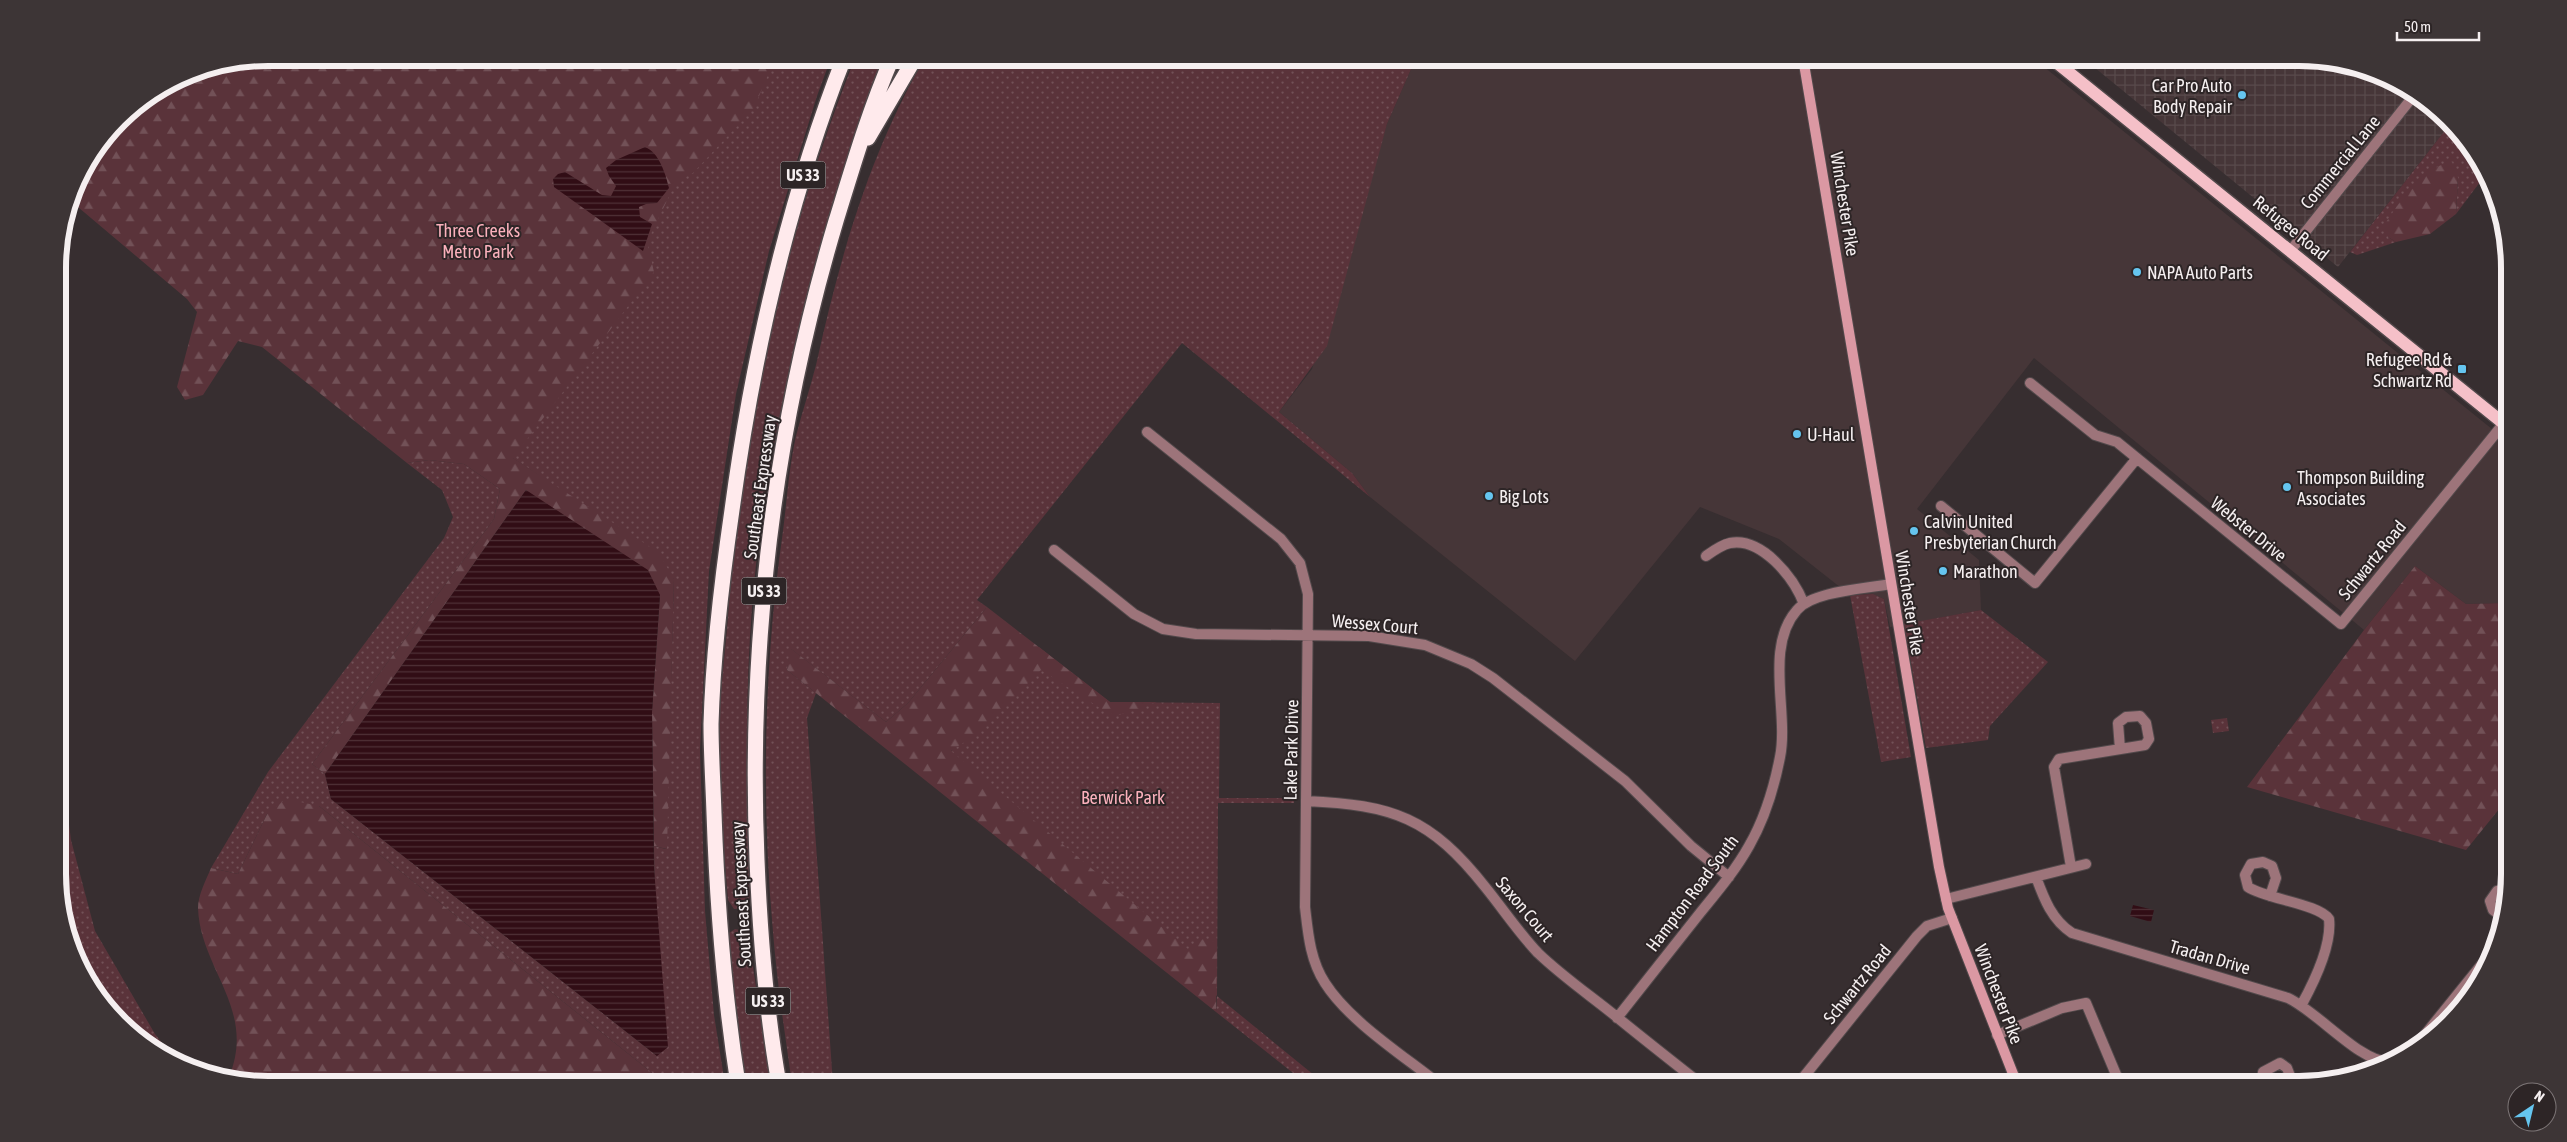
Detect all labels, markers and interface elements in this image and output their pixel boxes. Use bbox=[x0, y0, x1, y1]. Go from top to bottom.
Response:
scale bar bbox=[2397, 10, 2480, 42]
text: 50 m bbox=[2404, 18, 2431, 35]
place label: Car Pro Auto Body Repair bbox=[2152, 75, 2233, 117]
marker: Car Pro Auto Body Repair bbox=[2236, 89, 2248, 101]
street label: Commercial Lane bbox=[2296, 111, 2384, 213]
street label: Winchester Pike bbox=[1826, 150, 1864, 258]
road number: US 33 bbox=[780, 162, 826, 188]
street label: Refugee Road bbox=[2249, 191, 2333, 265]
park label: Three Creeks Metro Park bbox=[436, 220, 520, 262]
place label: NAPA Auto Parts bbox=[2147, 262, 2253, 283]
marker: NAPA Auto Parts bbox=[2131, 266, 2143, 278]
place label: Refugee Rd & Schwartz Rd bbox=[2366, 349, 2453, 391]
marker: Refugee Rd & Schwartz Rd bbox=[2456, 363, 2468, 375]
street label: Southeast Expressway bbox=[739, 414, 781, 560]
place label: U-Haul bbox=[1807, 424, 1855, 445]
marker: U-Haul bbox=[1791, 428, 1803, 440]
place label: Thompson Building Associates bbox=[2297, 467, 2425, 509]
marker: Thompson Building Associates bbox=[2281, 481, 2293, 493]
place label: Big Lots bbox=[1499, 486, 1549, 507]
marker: Big Lots bbox=[1483, 490, 1495, 502]
street label: Webster Drive bbox=[2207, 492, 2291, 566]
place label: Calvin United Presbyterian Church bbox=[1924, 511, 2057, 553]
street label: Schwartz Road bbox=[2334, 516, 2410, 604]
marker: Calvin United Presbyterian Church bbox=[1908, 525, 1920, 537]
street label: Winchester Pike bbox=[1891, 549, 1929, 657]
place label: Marathon bbox=[1953, 561, 2018, 582]
marker: Marathon bbox=[1937, 565, 1949, 577]
road number: US 33 bbox=[742, 578, 786, 604]
street label: Wessex Court bbox=[1331, 610, 1419, 638]
street label: Lake Park Drive bbox=[1280, 699, 1302, 801]
park label: Berwick Park bbox=[1081, 787, 1165, 808]
street label: Southeast Expressway bbox=[727, 821, 755, 967]
street label: Hampton Road South bbox=[1641, 831, 1743, 955]
street label: Saxon Court bbox=[1492, 872, 1558, 946]
street label: Tradan Drive bbox=[2167, 935, 2253, 979]
street label: Schwartz Road bbox=[1819, 940, 1895, 1028]
street label: Winchester Pike bbox=[1970, 941, 2028, 1047]
road number: US 33 bbox=[746, 988, 790, 1014]
north arrow bbox=[2507, 1082, 2557, 1132]
text: N bbox=[2531, 1087, 2547, 1105]

